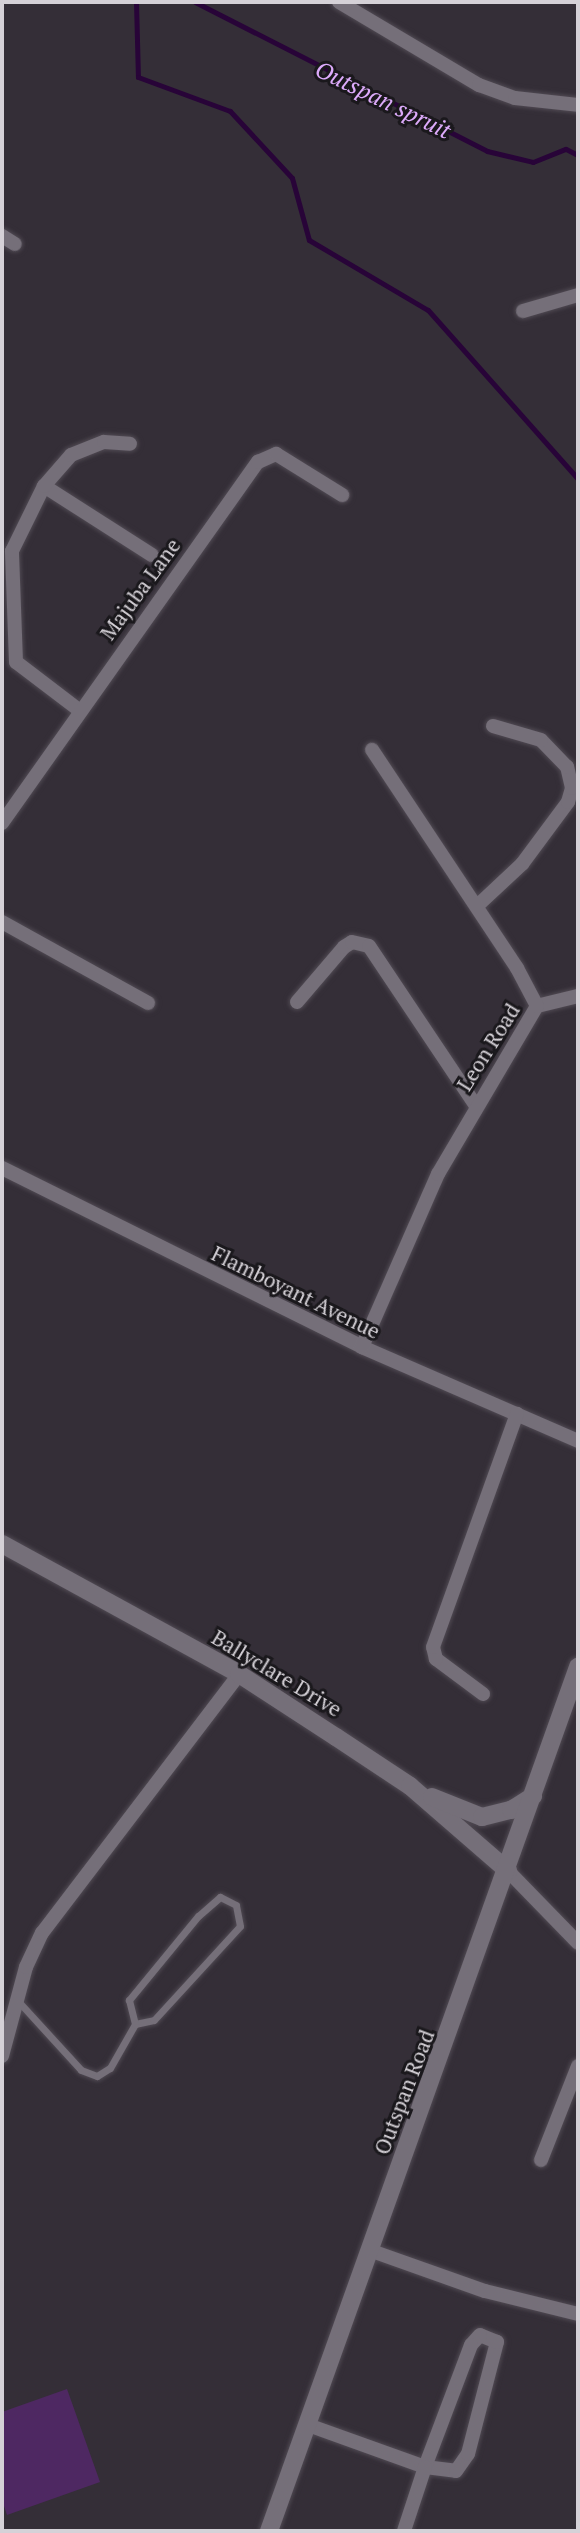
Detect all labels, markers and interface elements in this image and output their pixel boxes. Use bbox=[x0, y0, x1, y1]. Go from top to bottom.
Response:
water label: Outspan spruit bbox=[311, 55, 455, 145]
street label: Majuba Lane bbox=[95, 533, 185, 645]
street label: Leon Road bbox=[451, 999, 525, 1095]
street label: Flamboyant Avenue bbox=[208, 1240, 384, 1344]
street label: Ballyclare Drive bbox=[208, 1624, 346, 1722]
street label: Outspan Road bbox=[369, 2026, 439, 2158]

